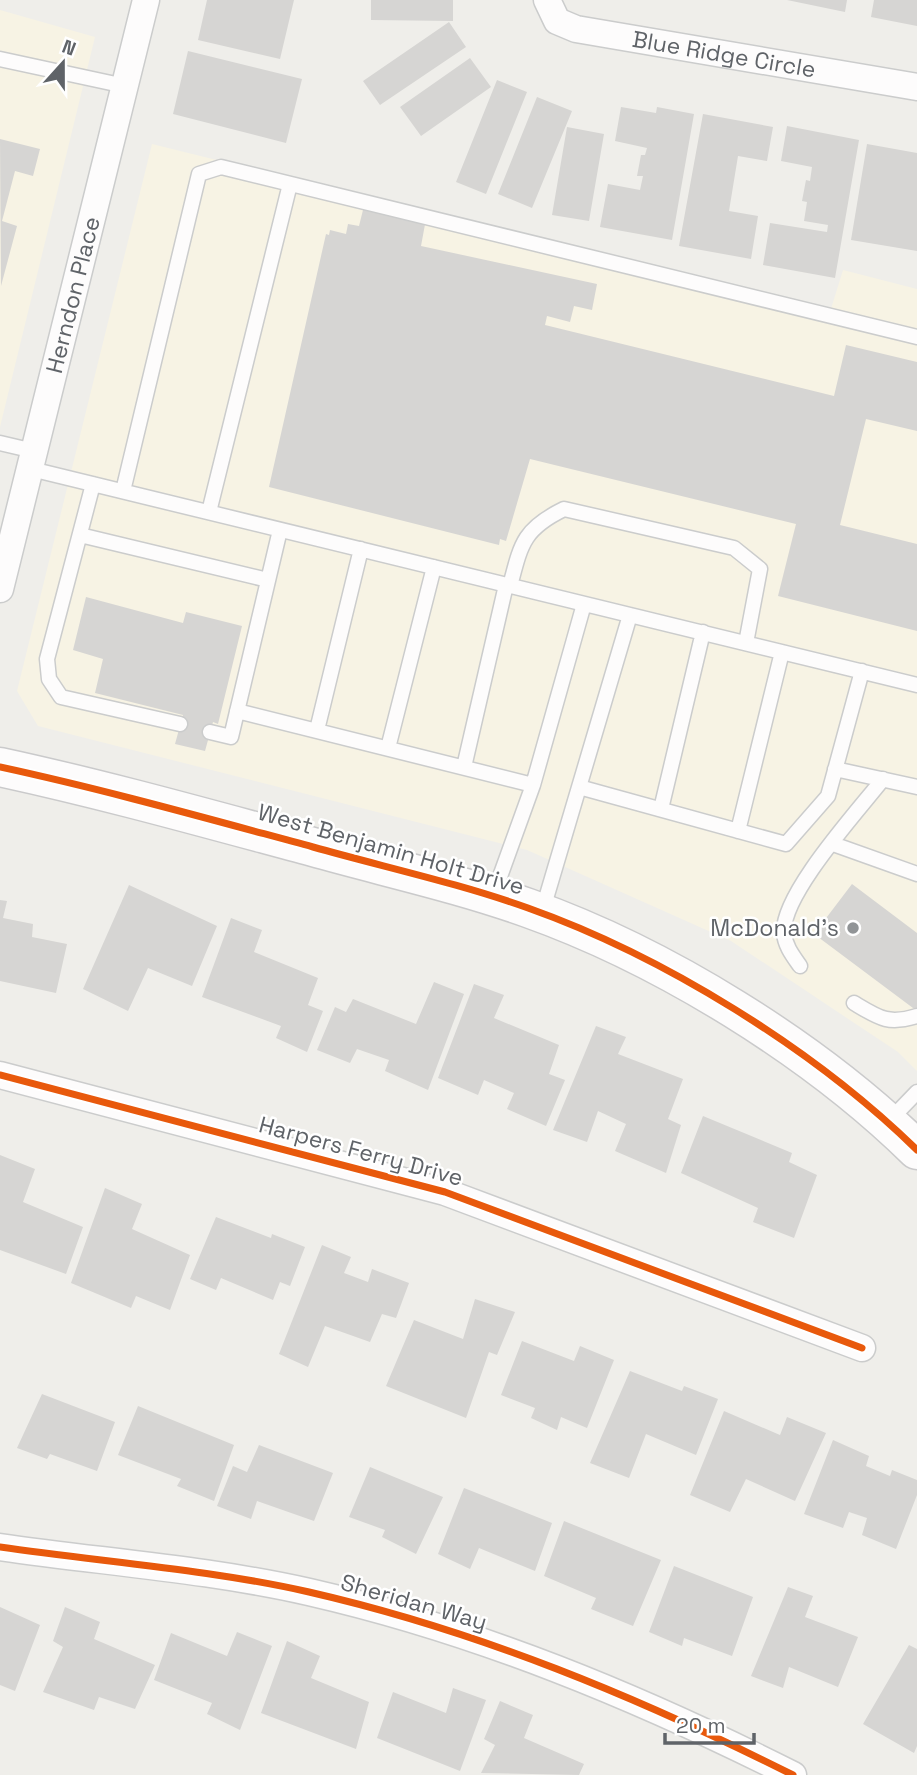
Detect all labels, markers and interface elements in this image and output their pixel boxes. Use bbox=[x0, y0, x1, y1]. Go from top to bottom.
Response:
street label: Blue Ridge Circle bbox=[630, 24, 818, 85]
north arrow bbox=[28, 28, 98, 98]
text: N bbox=[58, 34, 79, 62]
street label: Herndon Place bbox=[39, 213, 107, 376]
street label: West Benjamin Holt Drive bbox=[254, 797, 528, 901]
place label: McDonald's bbox=[710, 913, 839, 943]
marker: McDonald's bbox=[845, 920, 861, 936]
street label: Harpers Ferry Drive bbox=[256, 1109, 466, 1193]
street label: Sheridan Way bbox=[337, 1567, 491, 1637]
scale bar bbox=[665, 1702, 754, 1746]
text: 20 m bbox=[676, 1712, 726, 1739]

